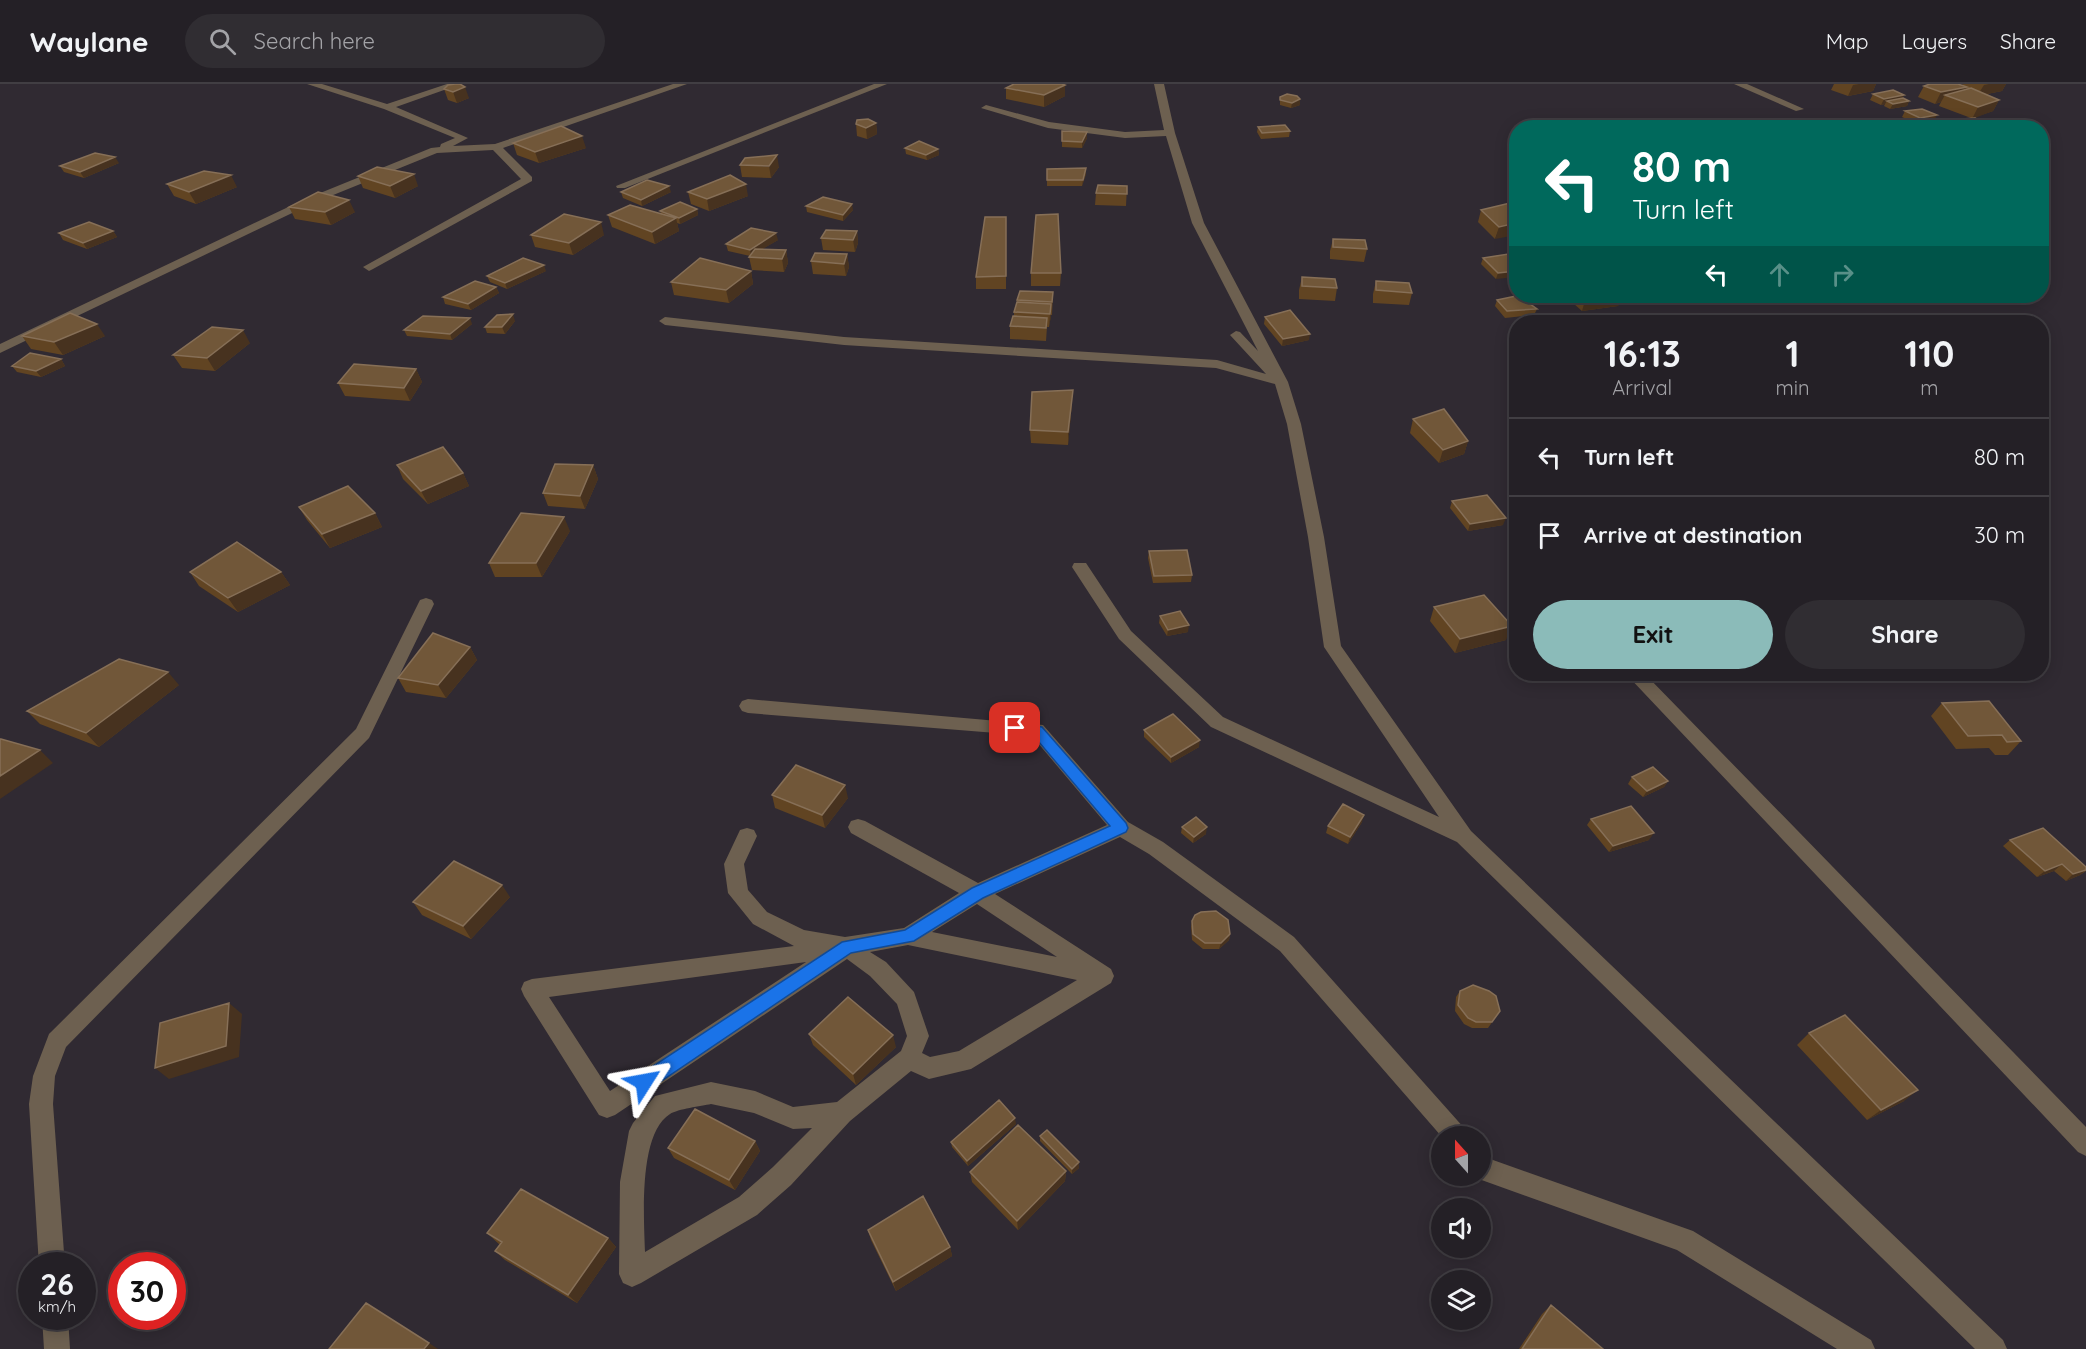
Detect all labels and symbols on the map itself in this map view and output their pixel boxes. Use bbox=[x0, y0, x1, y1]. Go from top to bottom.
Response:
pin bbox=[989, 702, 1040, 753]
position arrow bbox=[612, 1050, 676, 1114]
north arrow bbox=[1431, 1126, 1491, 1186]
speed limit sign: 30 bbox=[108, 1252, 186, 1330]

